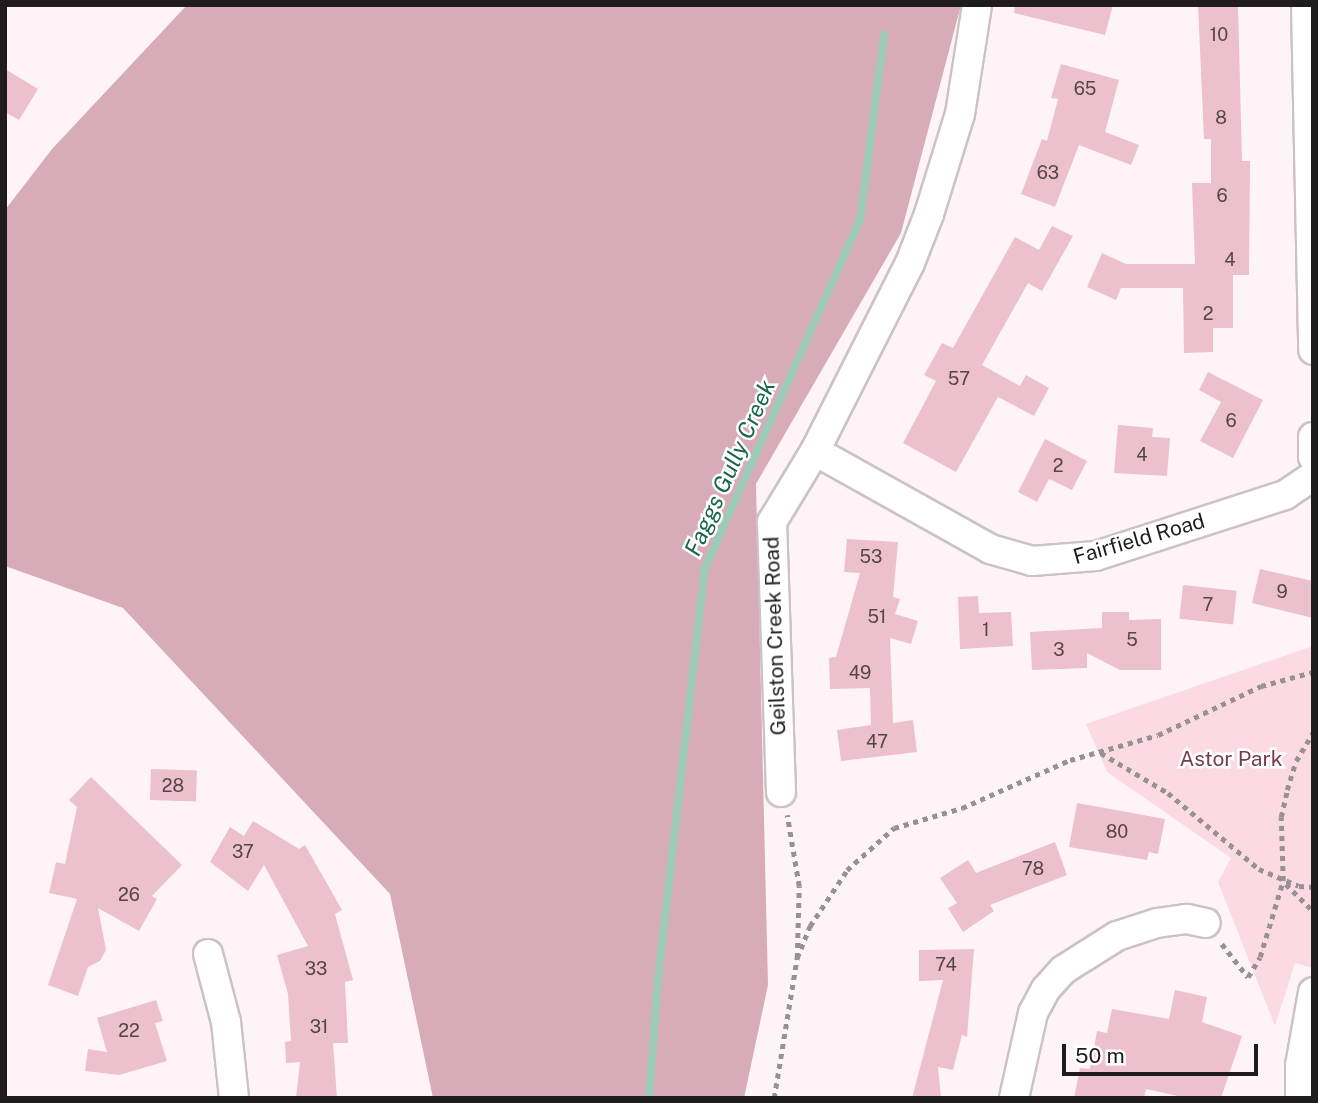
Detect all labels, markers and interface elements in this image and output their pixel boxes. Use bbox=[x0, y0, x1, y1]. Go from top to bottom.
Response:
house number: 10 bbox=[1210, 24, 1228, 46]
house number: 65 bbox=[1074, 78, 1096, 100]
house number: 8 bbox=[1215, 107, 1227, 129]
house number: 63 bbox=[1037, 162, 1059, 184]
house number: 6 bbox=[1216, 185, 1228, 207]
house number: 4 bbox=[1224, 249, 1236, 271]
house number: 2 bbox=[1203, 303, 1213, 325]
house number: 57 bbox=[948, 368, 970, 390]
water label: Faggs Gully Creek bbox=[679, 376, 781, 560]
house number: 6 bbox=[1225, 410, 1237, 432]
house number: 4 bbox=[1136, 444, 1148, 466]
house number: 2 bbox=[1053, 455, 1063, 477]
street label: Fairfield Road bbox=[1070, 508, 1208, 570]
street label: Geilston Creek Road bbox=[759, 536, 791, 736]
house number: 53 bbox=[860, 546, 882, 568]
house number: 9 bbox=[1276, 581, 1288, 603]
house number: 7 bbox=[1203, 594, 1213, 616]
house number: 51 bbox=[868, 606, 886, 628]
house number: 1 bbox=[982, 619, 990, 641]
house number: 5 bbox=[1126, 629, 1138, 651]
house number: 3 bbox=[1053, 639, 1065, 661]
house number: 49 bbox=[849, 662, 871, 684]
house number: 47 bbox=[866, 731, 888, 753]
park label: Astor Park bbox=[1180, 746, 1282, 772]
house number: 28 bbox=[162, 775, 184, 797]
house number: 80 bbox=[1106, 821, 1128, 843]
house number: 37 bbox=[232, 841, 254, 863]
house number: 78 bbox=[1022, 858, 1044, 880]
house number: 26 bbox=[118, 884, 140, 906]
house number: 74 bbox=[935, 954, 957, 976]
house number: 33 bbox=[305, 958, 327, 980]
house number: 31 bbox=[310, 1016, 328, 1038]
house number: 22 bbox=[118, 1020, 140, 1042]
scale bar bbox=[1066, 1030, 1262, 1074]
text: 50 m bbox=[1075, 1043, 1125, 1068]

